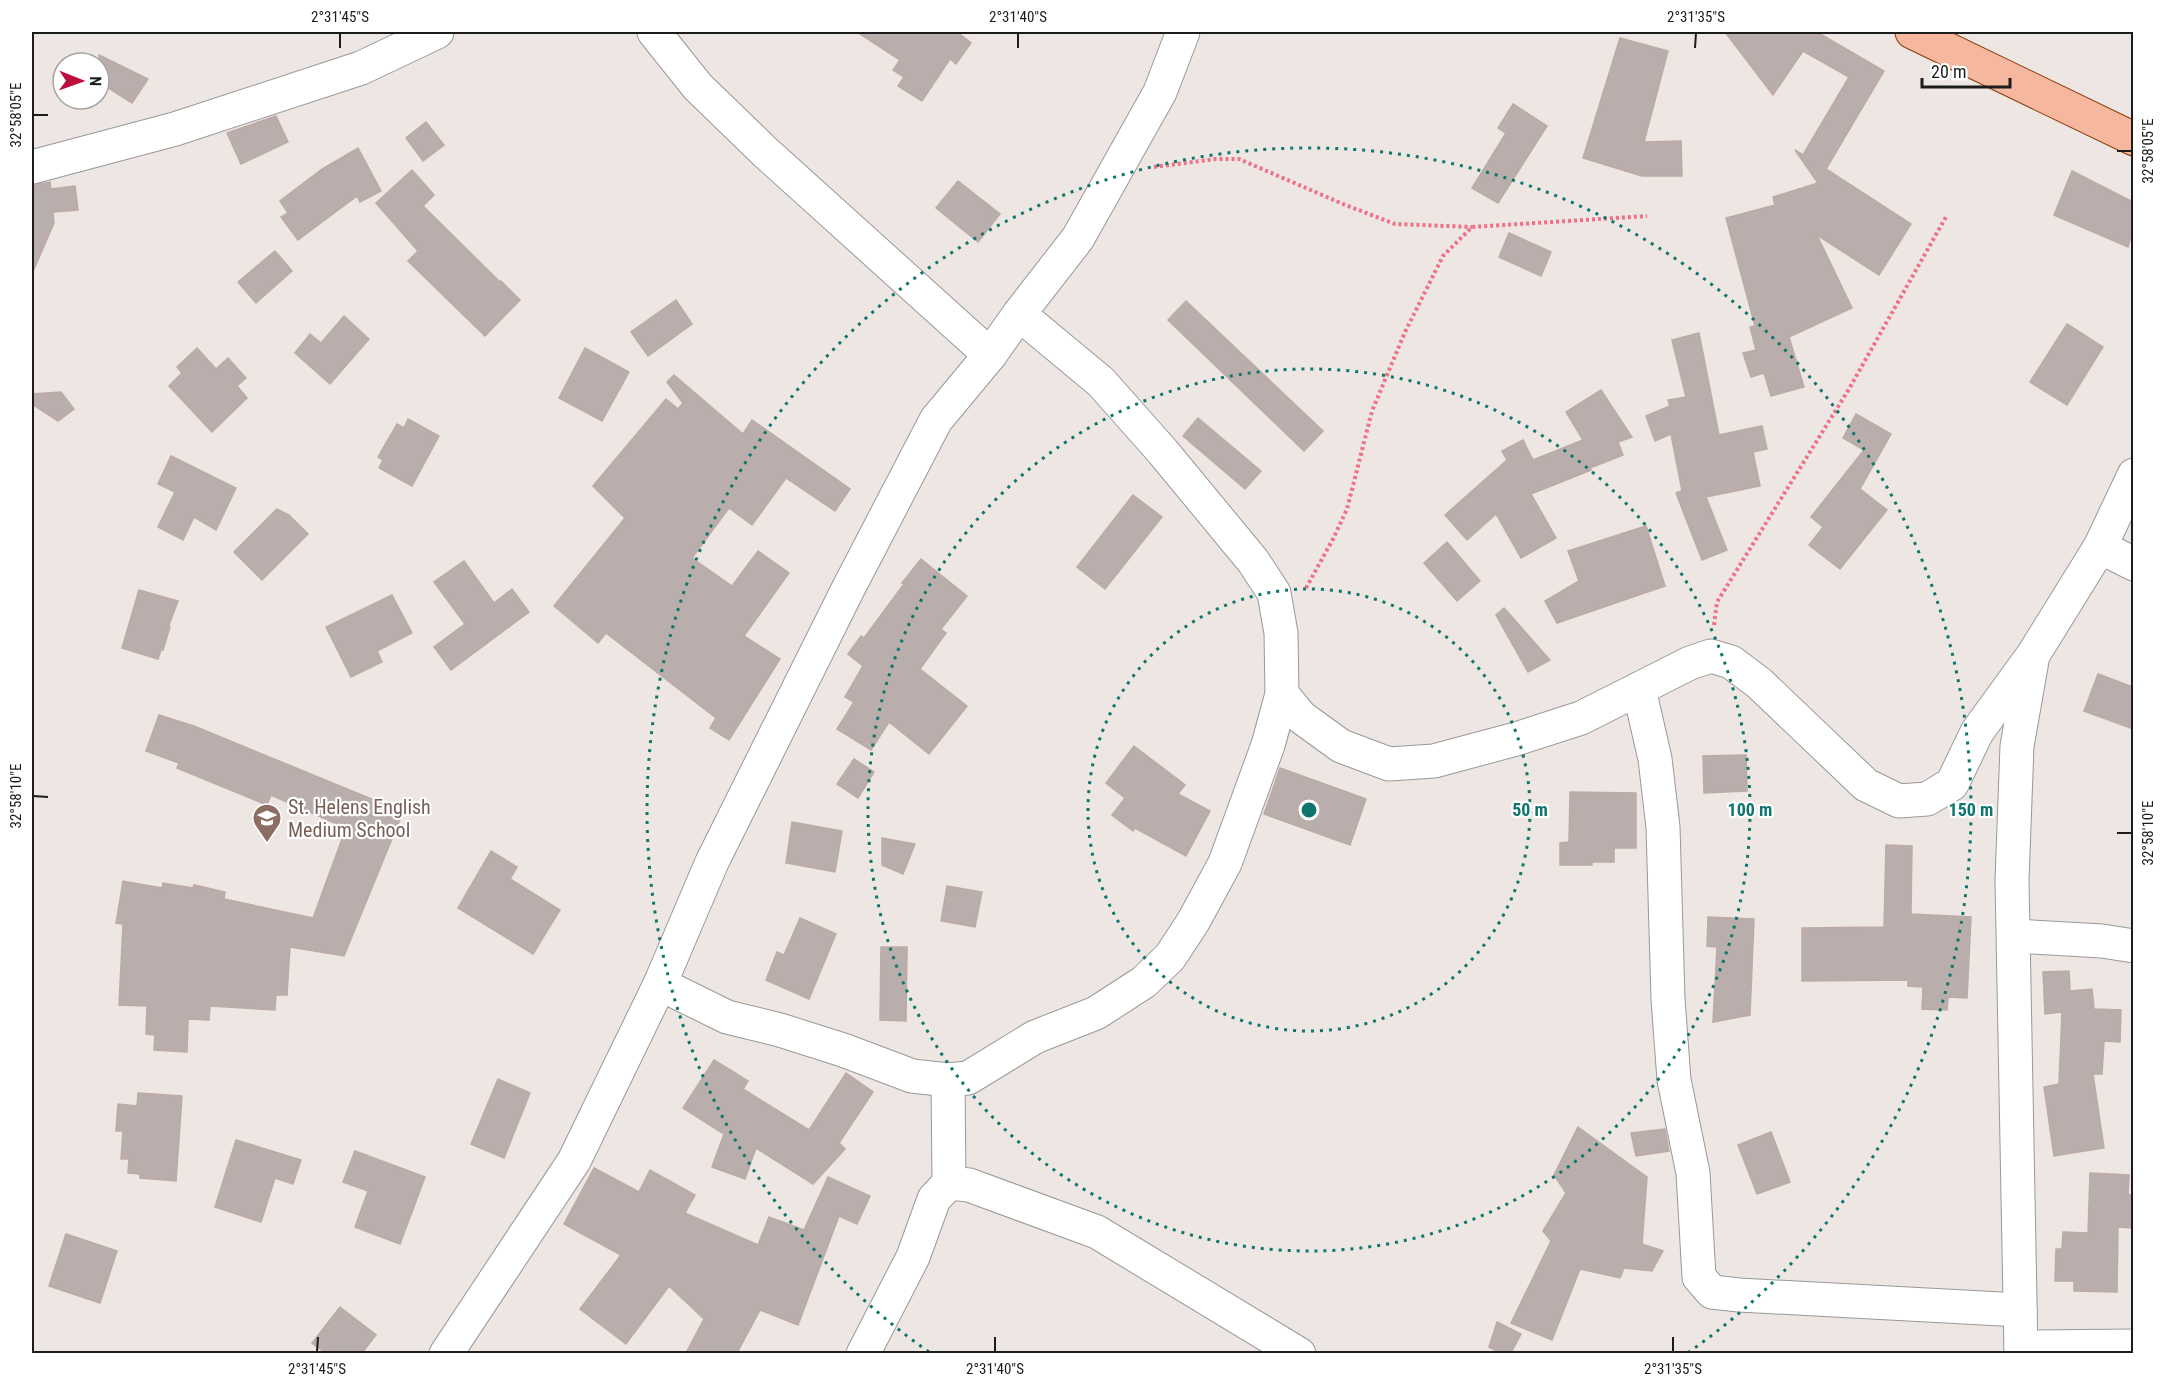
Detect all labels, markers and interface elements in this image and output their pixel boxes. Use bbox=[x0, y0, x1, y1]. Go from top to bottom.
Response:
text: 2°31'45"S bbox=[311, 8, 369, 26]
text: 2°31'40"S bbox=[989, 8, 1047, 26]
text: 2°31'35"S bbox=[1667, 8, 1725, 26]
north arrow bbox=[51, 51, 111, 111]
scale bar bbox=[1922, 51, 2010, 89]
text: 20 m bbox=[1931, 61, 1966, 82]
text: N bbox=[86, 76, 105, 86]
text: 32°58'05"E bbox=[7, 83, 25, 147]
text: 32°58'05"E bbox=[2139, 119, 2157, 183]
text: 32°58'10"E bbox=[7, 764, 25, 828]
place label: St. Helens English Medium School bbox=[288, 795, 431, 842]
text: 50 m bbox=[1512, 799, 1548, 820]
text: 100 m bbox=[1728, 799, 1772, 820]
text: 150 m bbox=[1949, 799, 1993, 820]
centre of rings bbox=[1299, 800, 1319, 820]
text: 32°58'10"E bbox=[2139, 801, 2157, 865]
school or university icon: St. Helens English Medium School bbox=[251, 802, 283, 844]
text: 2°31'45"S bbox=[288, 1360, 346, 1378]
text: 2°31'40"S bbox=[966, 1360, 1024, 1378]
text: 2°31'35"S bbox=[1644, 1360, 1702, 1378]

